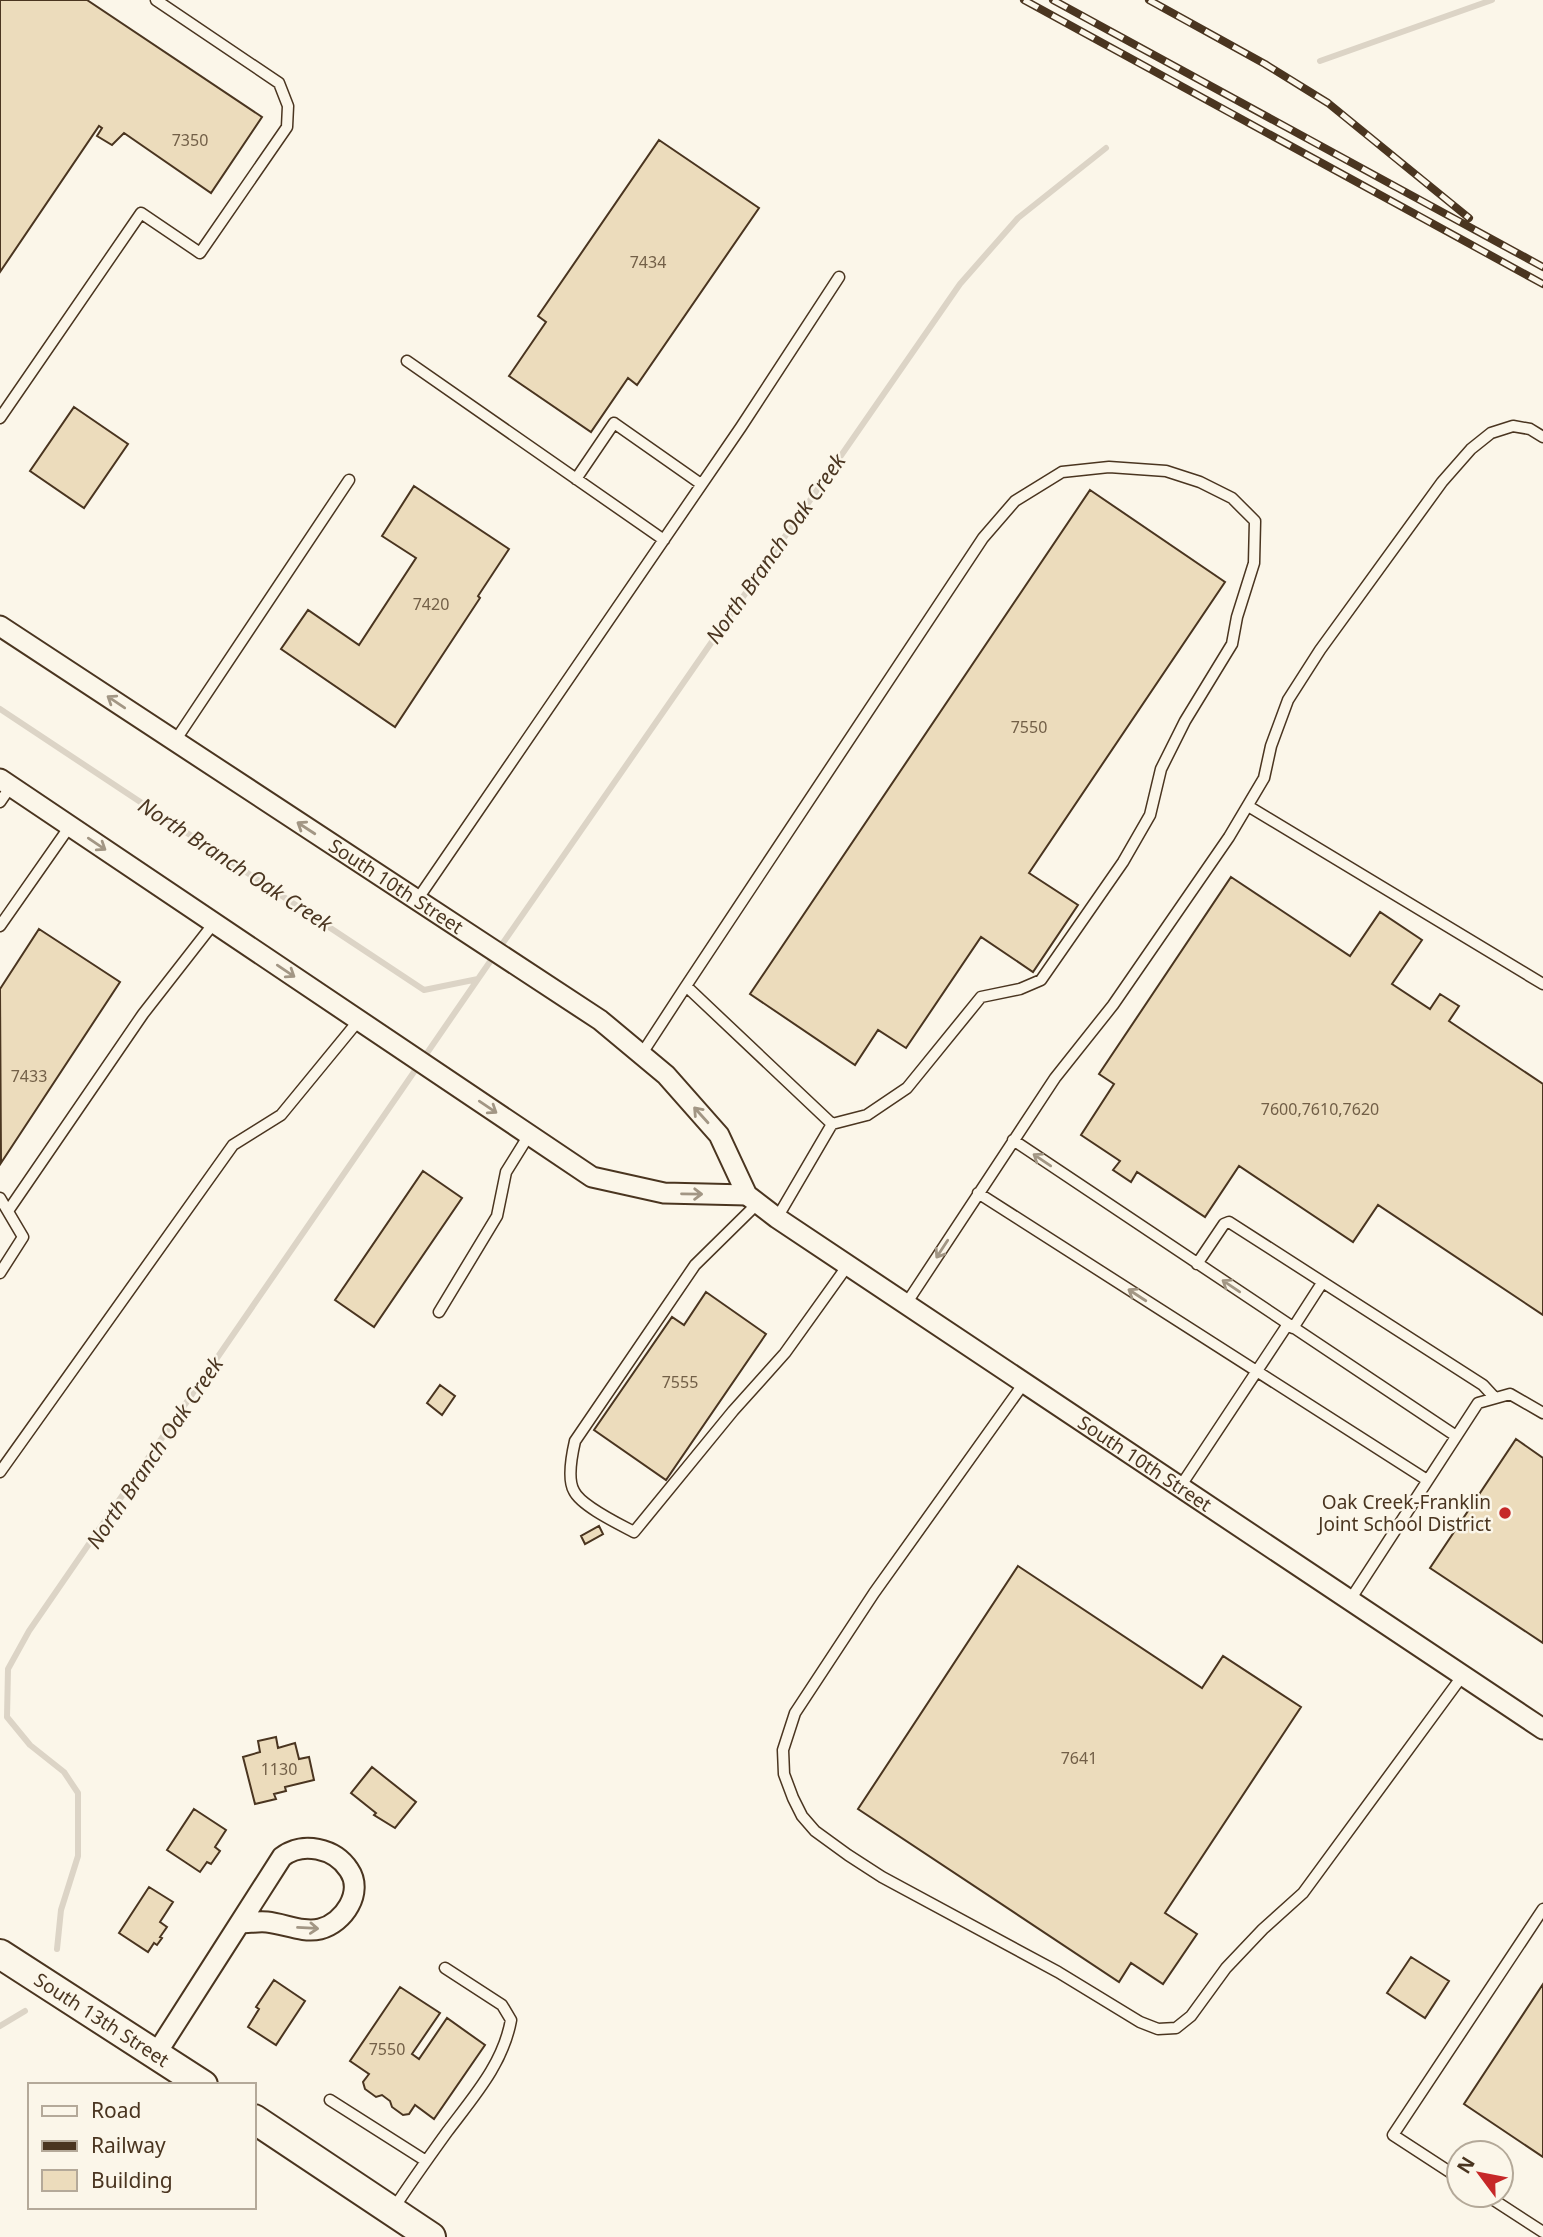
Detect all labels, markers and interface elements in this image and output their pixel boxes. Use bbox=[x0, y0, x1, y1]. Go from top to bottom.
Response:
house number: 7350 bbox=[172, 129, 208, 151]
house number: 7434 bbox=[630, 251, 666, 273]
water label: North Branch Oak Creek bbox=[699, 447, 852, 649]
house number: 7420 bbox=[413, 593, 449, 615]
one-way arrow bbox=[107, 695, 126, 710]
house number: 7550 bbox=[1011, 716, 1047, 738]
water label: North Branch Oak Creek bbox=[133, 791, 339, 938]
one-way arrow bbox=[297, 820, 316, 835]
street label: South 10th Street bbox=[324, 833, 469, 940]
one-way arrow bbox=[87, 837, 106, 851]
one-way arrow bbox=[276, 964, 295, 978]
house number: 7433 bbox=[11, 1065, 47, 1087]
house number: 7600,7610,7620 bbox=[1261, 1098, 1379, 1120]
one-way arrow bbox=[477, 1100, 497, 1114]
one-way arrow bbox=[693, 1106, 709, 1124]
one-way arrow bbox=[1033, 1152, 1052, 1167]
one-way arrow bbox=[680, 1187, 703, 1201]
one-way arrow bbox=[935, 1238, 949, 1258]
one-way arrow bbox=[1222, 1279, 1241, 1293]
one-way arrow bbox=[1128, 1287, 1148, 1301]
water label: North Branch Oak Creek bbox=[79, 1350, 230, 1554]
house number: 7555 bbox=[662, 1371, 698, 1393]
street label: South 10th Street bbox=[1073, 1409, 1217, 1517]
place label: Oak Creek-Franklin Joint School District bbox=[1316, 1489, 1491, 1537]
marker: Oak Creek-Franklin Joint School District bbox=[1497, 1505, 1513, 1521]
house number: 7641 bbox=[1061, 1747, 1097, 1769]
house number: 1130 bbox=[261, 1758, 297, 1780]
one-way arrow bbox=[296, 1922, 319, 1935]
street label: South 13th Street bbox=[29, 1966, 174, 2073]
house number: 7550 bbox=[369, 2038, 405, 2060]
legend bbox=[28, 2083, 256, 2209]
text: Road bbox=[91, 2096, 141, 2124]
text: Railway bbox=[91, 2131, 166, 2159]
north arrow bbox=[1445, 2139, 1515, 2209]
text: N bbox=[1450, 2152, 1481, 2178]
text: Building bbox=[91, 2166, 173, 2194]

